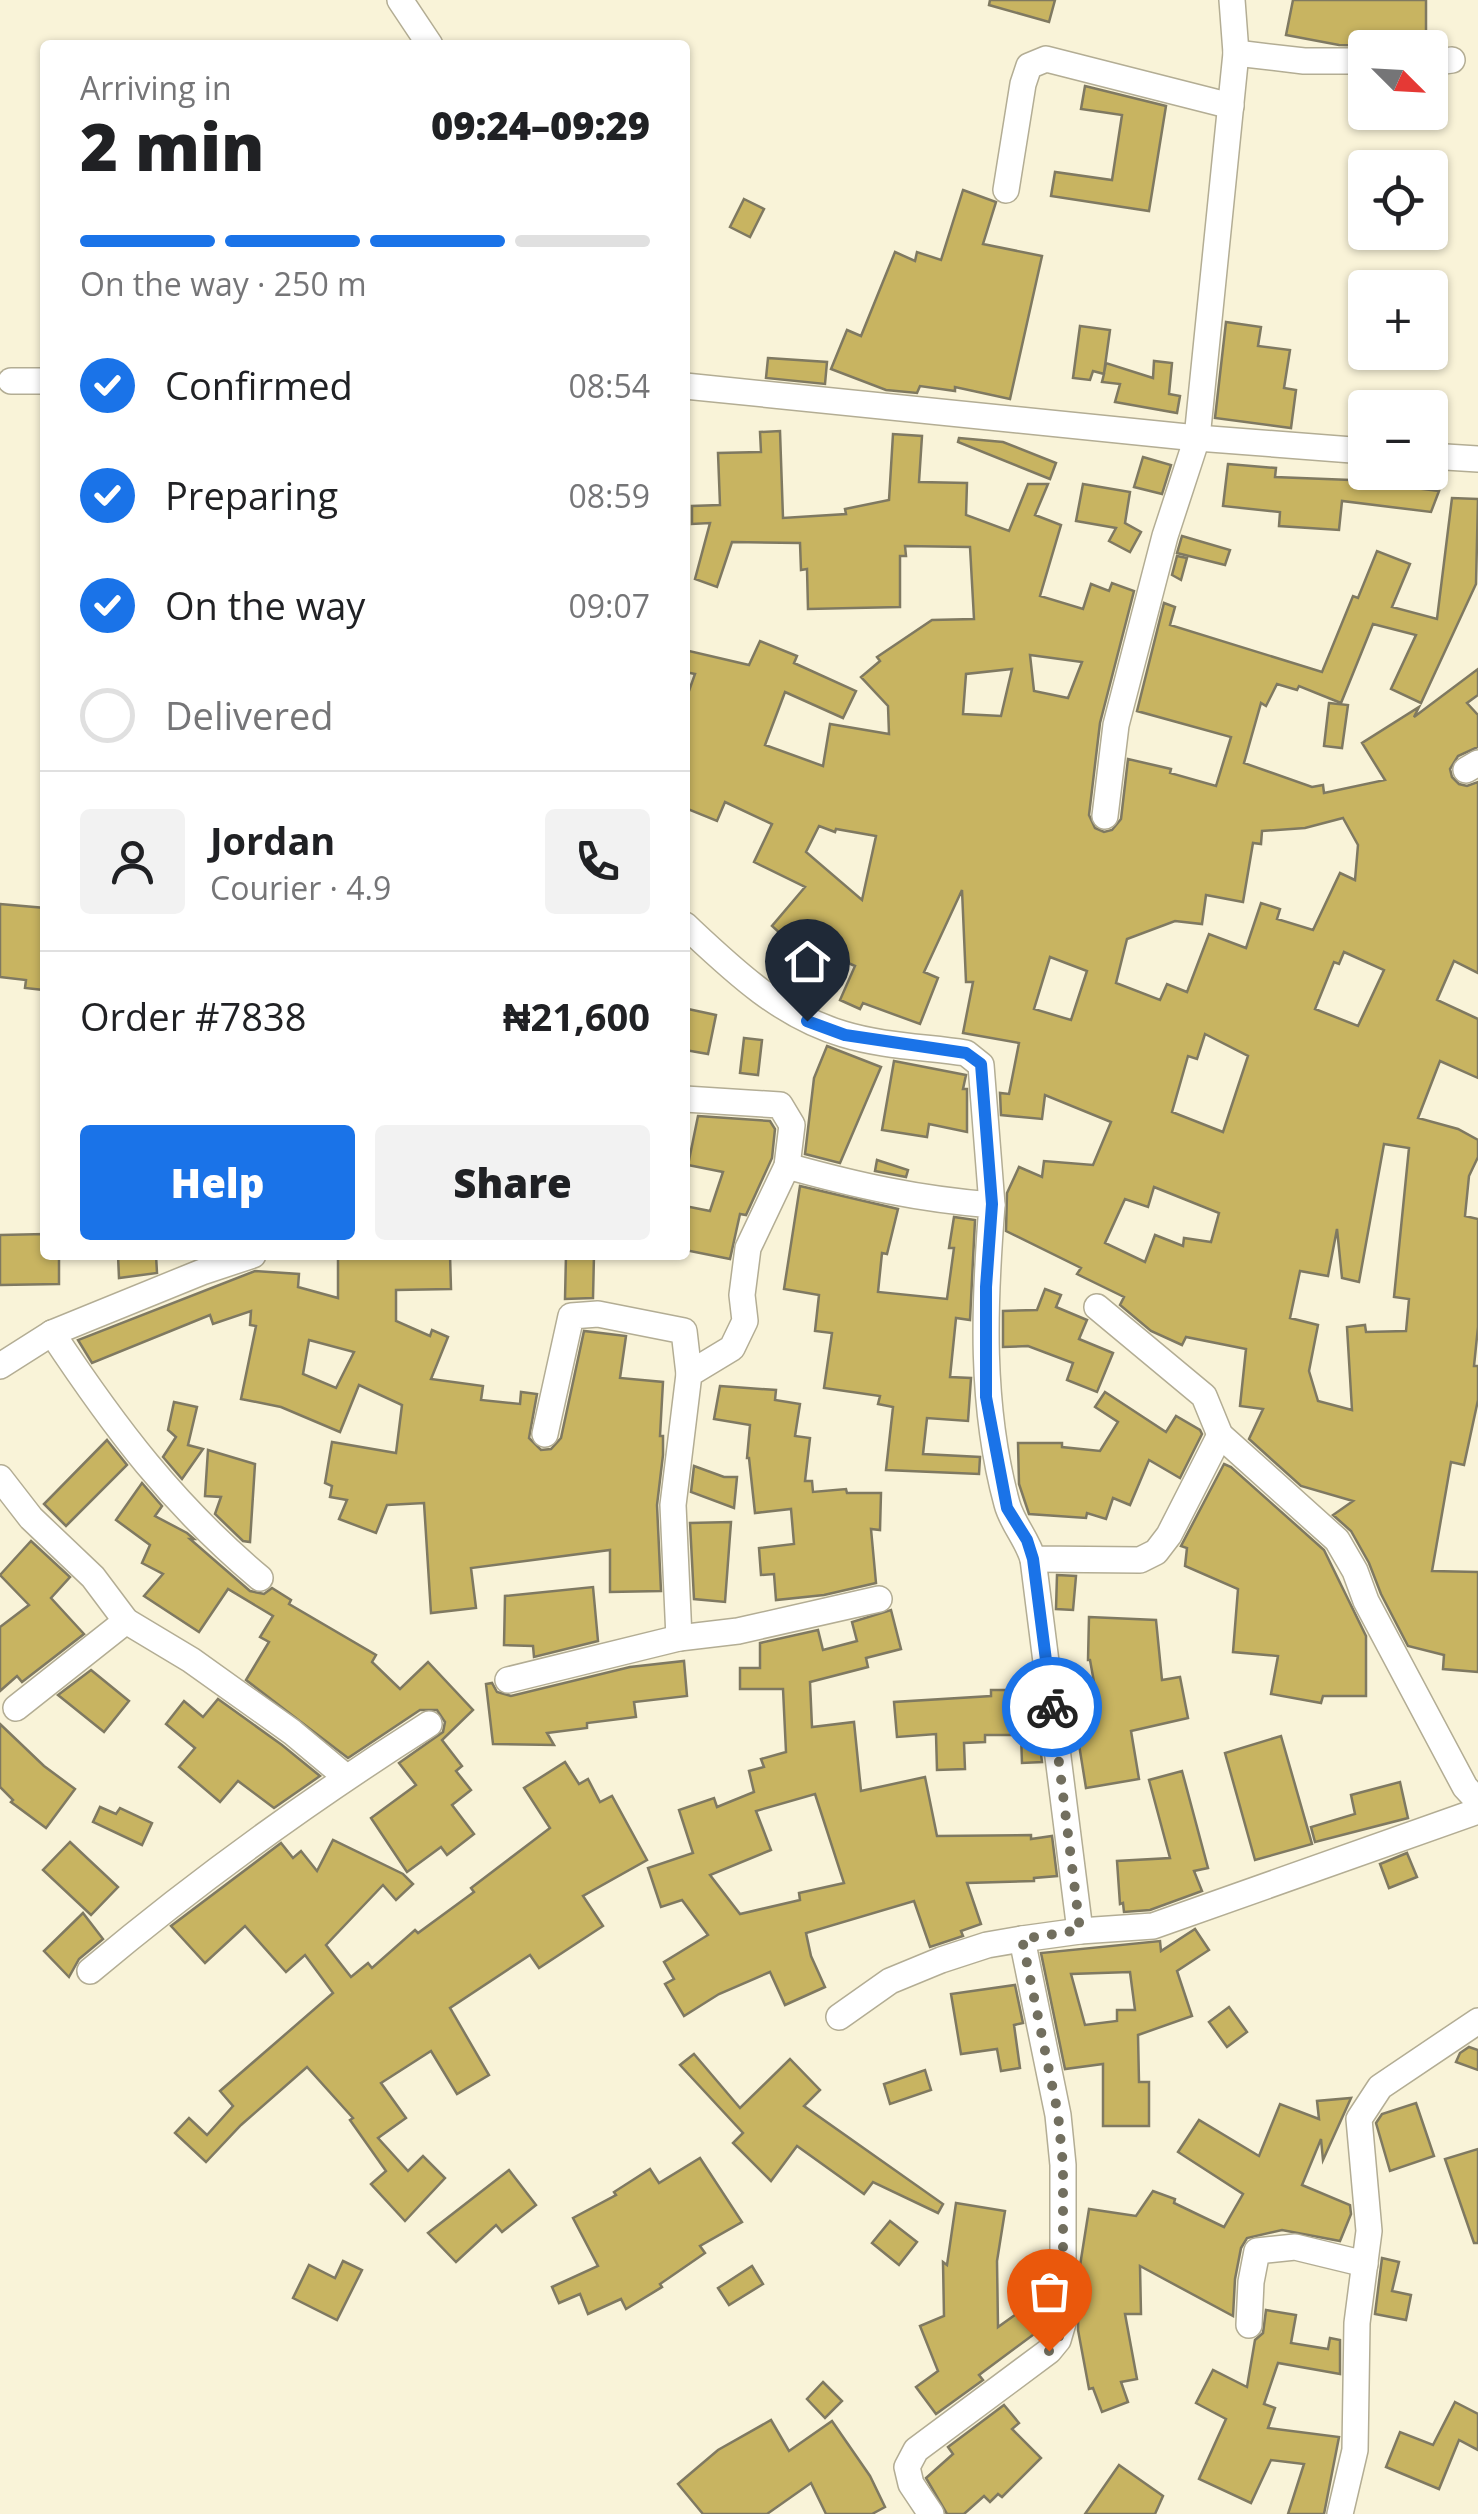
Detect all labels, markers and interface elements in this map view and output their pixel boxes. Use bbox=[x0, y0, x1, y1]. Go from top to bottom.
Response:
north arrow bbox=[1348, 30, 1448, 130]
map controls bbox=[1348, 30, 1448, 490]
text: Arriving in bbox=[80, 66, 232, 109]
text: 09:24–09:29 bbox=[431, 99, 650, 151]
text: 2 min bbox=[80, 102, 265, 190]
button: locate bbox=[1348, 150, 1448, 250]
text: On the way · 250 m bbox=[80, 262, 367, 305]
button: + bbox=[1348, 270, 1448, 370]
icon: check bbox=[80, 358, 135, 413]
text: Confirmed bbox=[165, 359, 353, 411]
text: 08:54 bbox=[568, 364, 650, 407]
button: − bbox=[1348, 390, 1448, 490]
icon: check bbox=[80, 468, 135, 523]
text: Preparing bbox=[165, 469, 338, 521]
text: 08:59 bbox=[568, 474, 650, 517]
icon: check bbox=[80, 578, 135, 633]
text: On the way bbox=[165, 579, 365, 631]
text: 09:07 bbox=[568, 584, 650, 627]
text: Delivered bbox=[165, 689, 334, 741]
button: person bbox=[80, 809, 185, 914]
button: phone bbox=[545, 809, 650, 914]
text: Jordan bbox=[210, 814, 335, 866]
text: Courier · 4.9 bbox=[210, 866, 391, 909]
pin bbox=[765, 919, 850, 1022]
icon: home bbox=[780, 934, 835, 989]
text: Order #7838 bbox=[80, 990, 307, 1042]
text: ₦21,600 bbox=[503, 990, 650, 1042]
button: Help bbox=[80, 1125, 355, 1240]
button: Share bbox=[375, 1125, 650, 1240]
courier bbox=[1002, 1657, 1102, 1757]
icon: bike bbox=[1025, 1680, 1080, 1735]
pin bbox=[1007, 2249, 1092, 2352]
icon: bag bbox=[1022, 2264, 1077, 2319]

